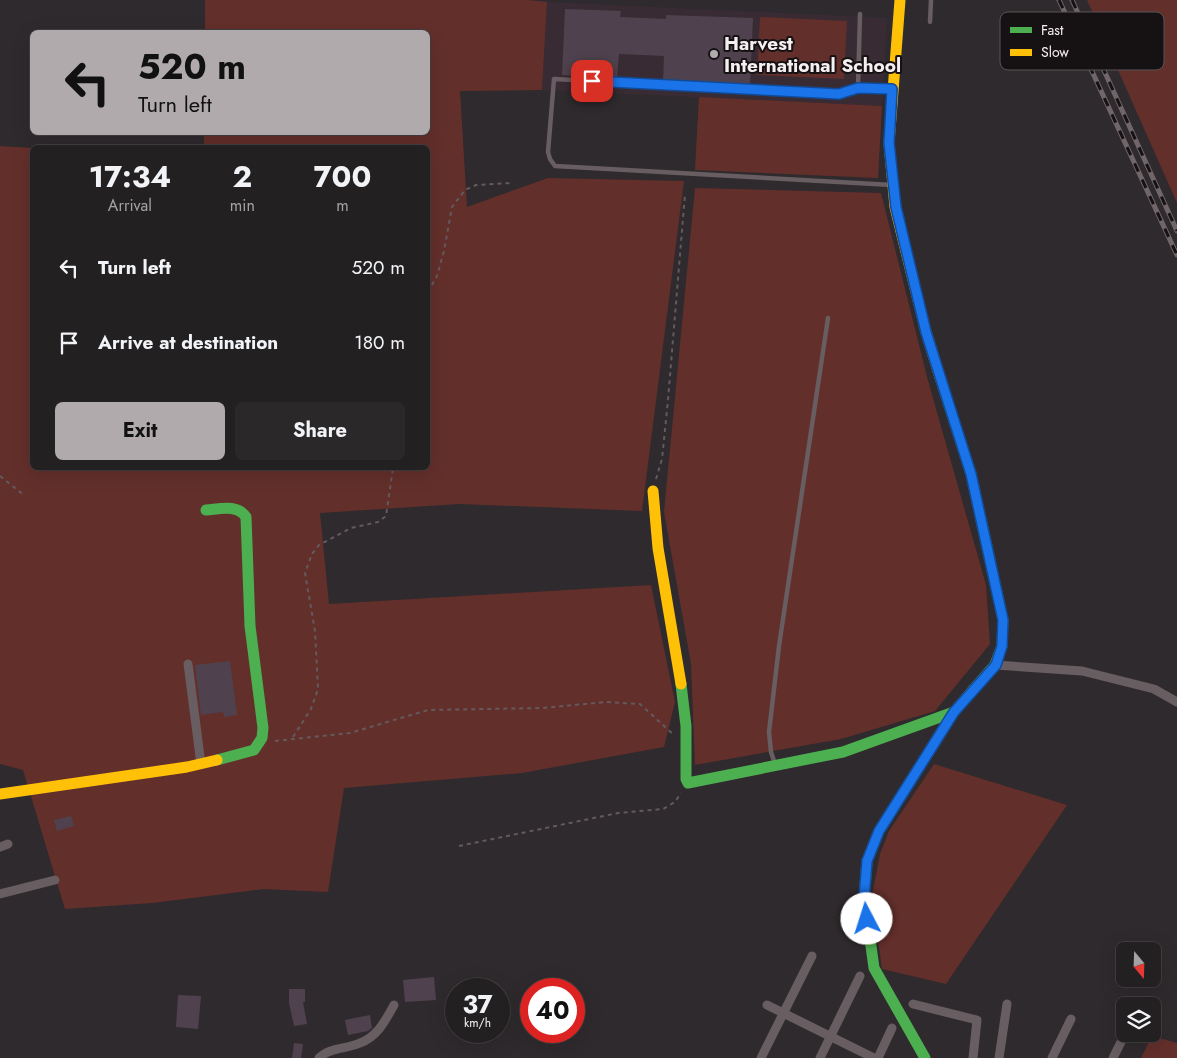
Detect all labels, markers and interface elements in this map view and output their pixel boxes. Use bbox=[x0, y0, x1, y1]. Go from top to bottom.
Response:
legend bbox=[1000, 12, 1164, 70]
text: Fast bbox=[1041, 20, 1064, 40]
place label: Harvest International School bbox=[724, 30, 901, 79]
text: 520 m bbox=[138, 42, 246, 92]
text: Slow bbox=[1041, 42, 1069, 62]
marker: Harvest International School bbox=[708, 48, 720, 60]
icon: left bbox=[55, 50, 120, 115]
pin bbox=[571, 60, 613, 102]
icon: arrive bbox=[578, 67, 606, 95]
text: Turn left bbox=[138, 88, 212, 120]
text: 17:34 bbox=[89, 155, 171, 198]
text: 2 bbox=[233, 155, 252, 198]
text: 700 bbox=[314, 155, 371, 198]
text: Arrival bbox=[108, 194, 152, 217]
text: min bbox=[230, 194, 255, 217]
text: m bbox=[336, 194, 349, 217]
icon: left bbox=[55, 254, 83, 282]
text: Turn left bbox=[98, 254, 171, 281]
text: 520 m bbox=[352, 254, 405, 281]
icon: arrive bbox=[55, 329, 83, 357]
text: Arrive at destination bbox=[98, 329, 278, 356]
text: 180 m bbox=[354, 329, 405, 356]
button: Exit bbox=[55, 402, 225, 460]
button: Share bbox=[235, 402, 405, 460]
position arrow bbox=[840, 892, 892, 944]
north arrow bbox=[1116, 942, 1161, 988]
map controls bbox=[1116, 942, 1161, 1042]
speed limit sign: 40 bbox=[520, 978, 585, 1043]
text: 37 bbox=[462, 986, 493, 1022]
button: layers bbox=[1116, 997, 1161, 1042]
text: km/h bbox=[464, 1014, 491, 1032]

